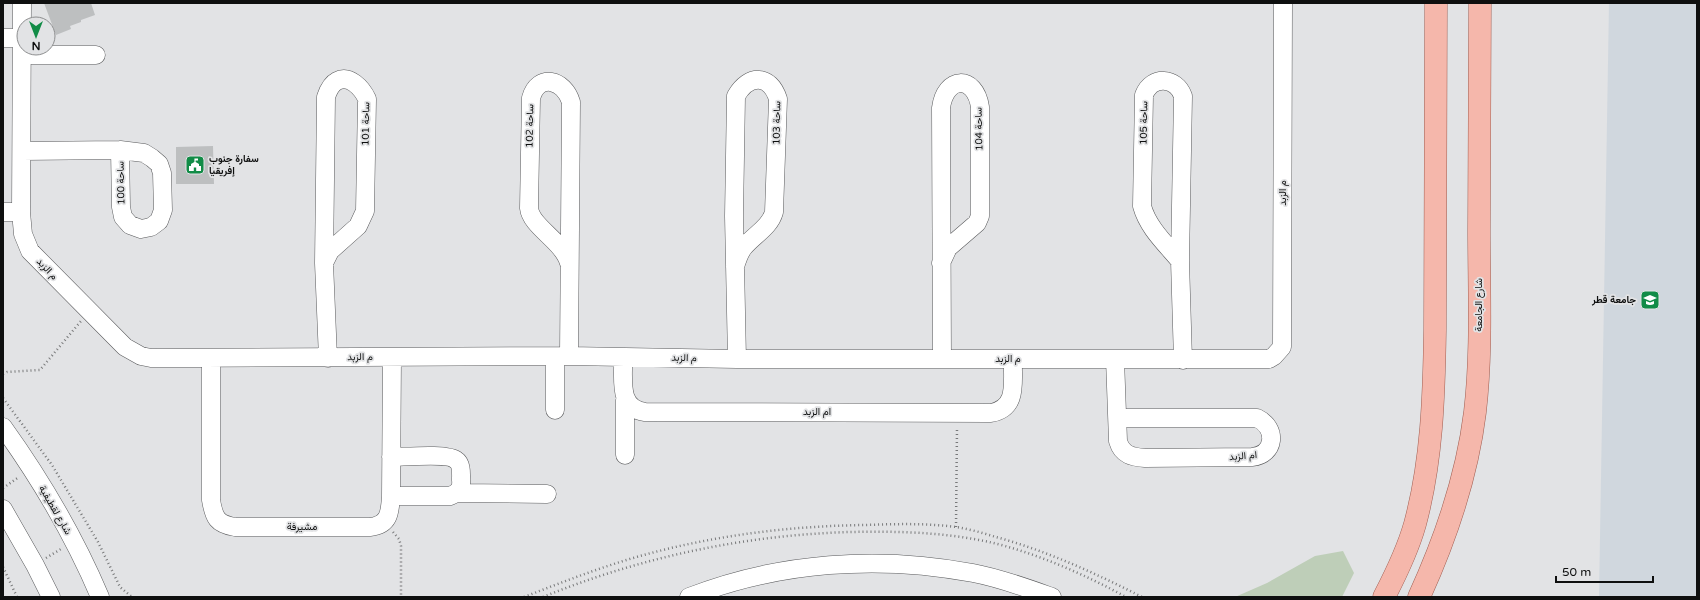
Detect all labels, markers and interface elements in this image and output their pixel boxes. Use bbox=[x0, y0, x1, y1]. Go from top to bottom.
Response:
north arrow bbox=[16, 16, 56, 56]
text: N bbox=[32, 39, 40, 52]
street label: ساحة 103 bbox=[771, 101, 783, 145]
street label: ساحة 105 bbox=[1138, 101, 1150, 145]
street label: ساحة 101 bbox=[360, 102, 372, 146]
street label: ساحة 102 bbox=[524, 104, 536, 148]
street label: ساحة 104 bbox=[973, 107, 985, 151]
place label: سفارة جنوب إفريقيا bbox=[209, 153, 259, 177]
public building icon: سفارة جنوب إفريقيا bbox=[184, 154, 206, 176]
street label: ساحة 100 bbox=[115, 161, 127, 205]
street label: م الزبد bbox=[1277, 180, 1289, 206]
street label: م الزبد bbox=[34, 256, 60, 282]
street label: شارع الجامعة bbox=[1473, 278, 1485, 332]
school or university icon: جامعة قطر bbox=[1639, 289, 1661, 311]
place label: جامعة قطر bbox=[1591, 294, 1636, 306]
street label: م الزبد bbox=[347, 351, 373, 363]
street label: م الزبد bbox=[671, 352, 697, 364]
street label: م الزبد bbox=[995, 353, 1021, 365]
street label: ام الزبد bbox=[803, 406, 831, 418]
street label: ام الزبد bbox=[1229, 449, 1257, 463]
street label: شارع لقطيفية bbox=[36, 483, 74, 537]
street label: مشيرفة bbox=[287, 521, 317, 533]
scale bar bbox=[1556, 558, 1653, 584]
text: 50 m bbox=[1562, 565, 1591, 579]

